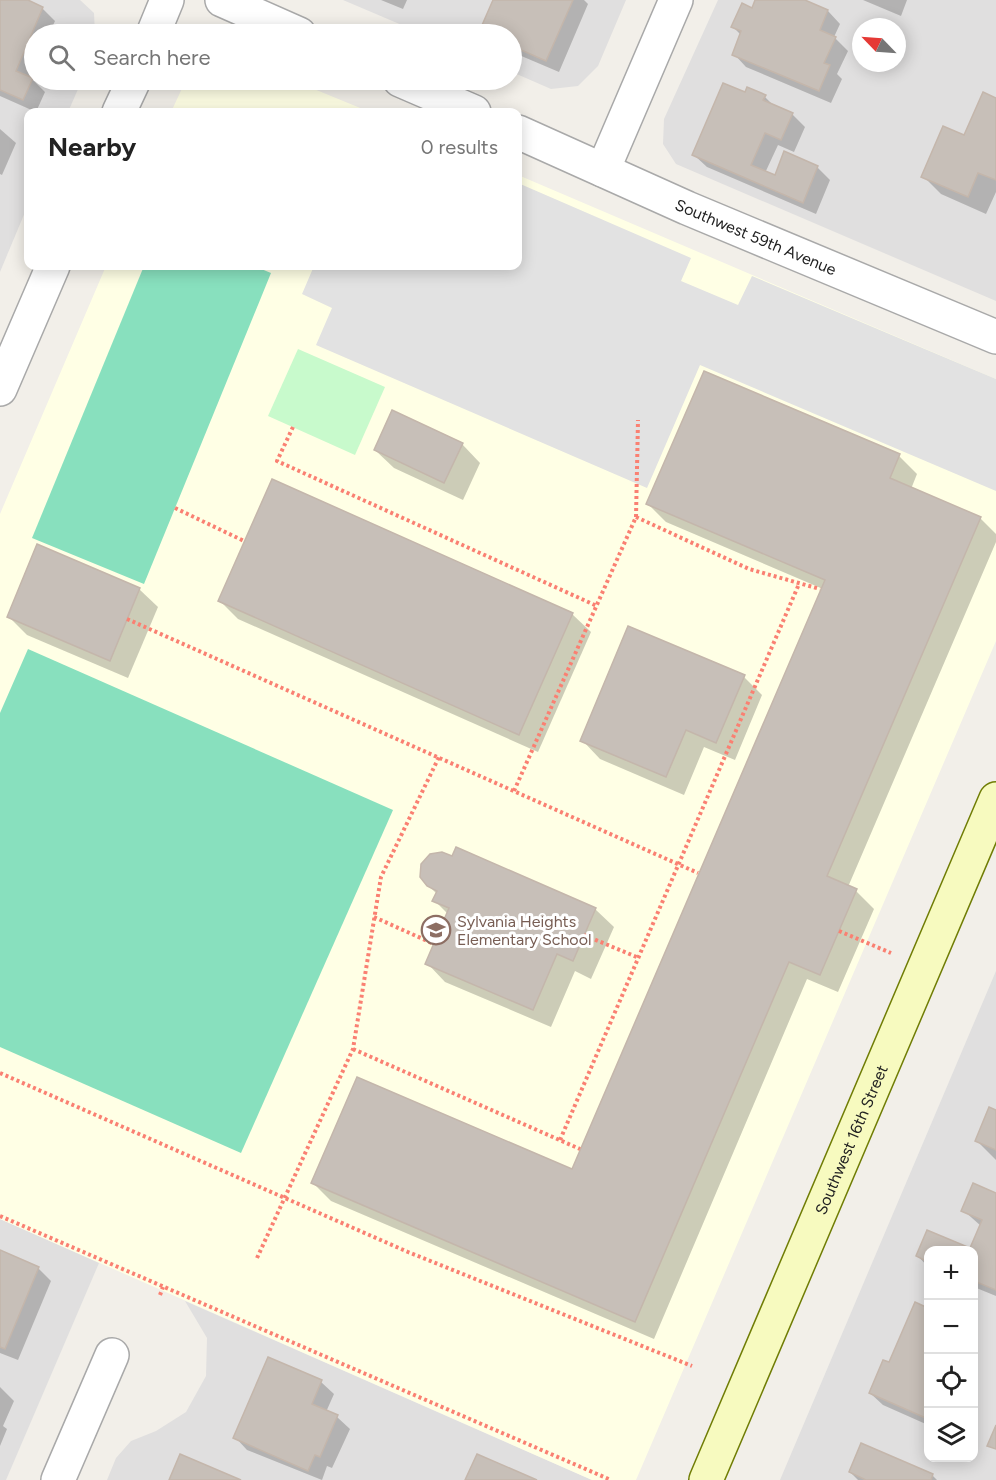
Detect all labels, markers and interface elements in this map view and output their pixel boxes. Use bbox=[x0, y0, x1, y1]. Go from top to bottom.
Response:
north arrow bbox=[852, 18, 906, 72]
search box bbox=[24, 24, 522, 90]
icon: search bbox=[45, 41, 78, 74]
text: Search here bbox=[93, 44, 211, 71]
text: Nearby bbox=[48, 131, 136, 163]
text: 0 results bbox=[421, 135, 498, 159]
street label: Southwest 59th Avenue bbox=[672, 195, 840, 279]
place label: Sylvania Heights Elementary School bbox=[457, 912, 591, 949]
school or university icon: Sylvania Heights Elementary School bbox=[420, 914, 452, 946]
street label: Southwest 16th Street bbox=[811, 1062, 891, 1217]
map controls bbox=[924, 1246, 978, 1462]
button: + bbox=[924, 1246, 978, 1300]
button: − bbox=[924, 1300, 978, 1354]
button: locate bbox=[924, 1354, 978, 1408]
button: layers bbox=[924, 1408, 978, 1462]

